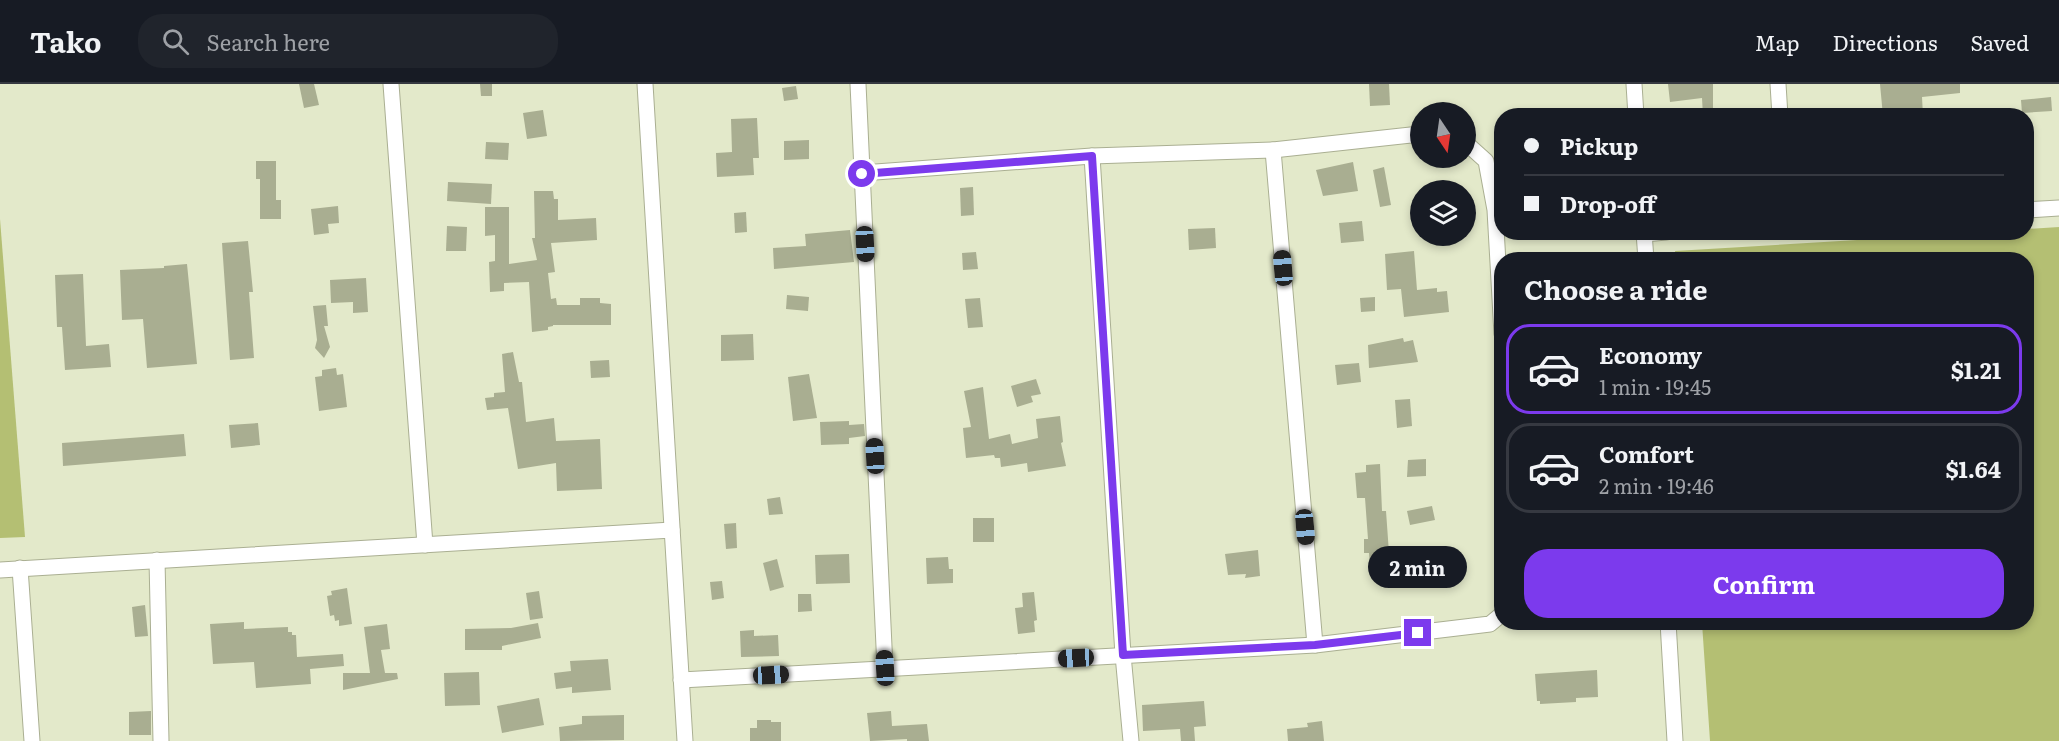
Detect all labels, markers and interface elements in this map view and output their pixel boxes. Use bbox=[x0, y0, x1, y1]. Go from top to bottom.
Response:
search box bbox=[138, 14, 558, 68]
text: Tako bbox=[30, 20, 102, 62]
icon: search bbox=[159, 25, 192, 58]
text: Search here bbox=[207, 25, 330, 58]
text: Map bbox=[1755, 26, 1800, 57]
text: Directions bbox=[1833, 26, 1938, 57]
text: Saved bbox=[1971, 26, 2029, 57]
north arrow bbox=[1410, 102, 1476, 168]
map controls bbox=[1410, 102, 1476, 246]
text: Pickup bbox=[1560, 129, 1638, 162]
route start bbox=[848, 160, 875, 187]
button: layers bbox=[1410, 180, 1476, 246]
text: Drop-off bbox=[1560, 187, 1656, 220]
car bbox=[855, 226, 875, 262]
car bbox=[1272, 249, 1294, 287]
text: Choose a ride bbox=[1524, 268, 1707, 308]
text: Economy bbox=[1599, 338, 1702, 371]
icon: car bbox=[1527, 342, 1581, 396]
text: $1.21 bbox=[1951, 353, 2001, 386]
text: 1 min · 19:45 bbox=[1599, 371, 1711, 401]
text: Comfort bbox=[1599, 437, 1694, 470]
car bbox=[865, 438, 885, 474]
icon: car bbox=[1527, 441, 1581, 495]
text: $1.64 bbox=[1945, 452, 2001, 485]
text: 2 min · 19:46 bbox=[1599, 470, 1714, 500]
car bbox=[1294, 508, 1316, 546]
callout: 2 min bbox=[1368, 546, 1468, 588]
button: Confirm bbox=[1524, 549, 2004, 618]
text: 2 min bbox=[1390, 552, 1445, 582]
route end bbox=[1404, 619, 1431, 646]
car bbox=[1058, 648, 1094, 668]
car bbox=[875, 650, 895, 686]
car bbox=[753, 665, 789, 685]

